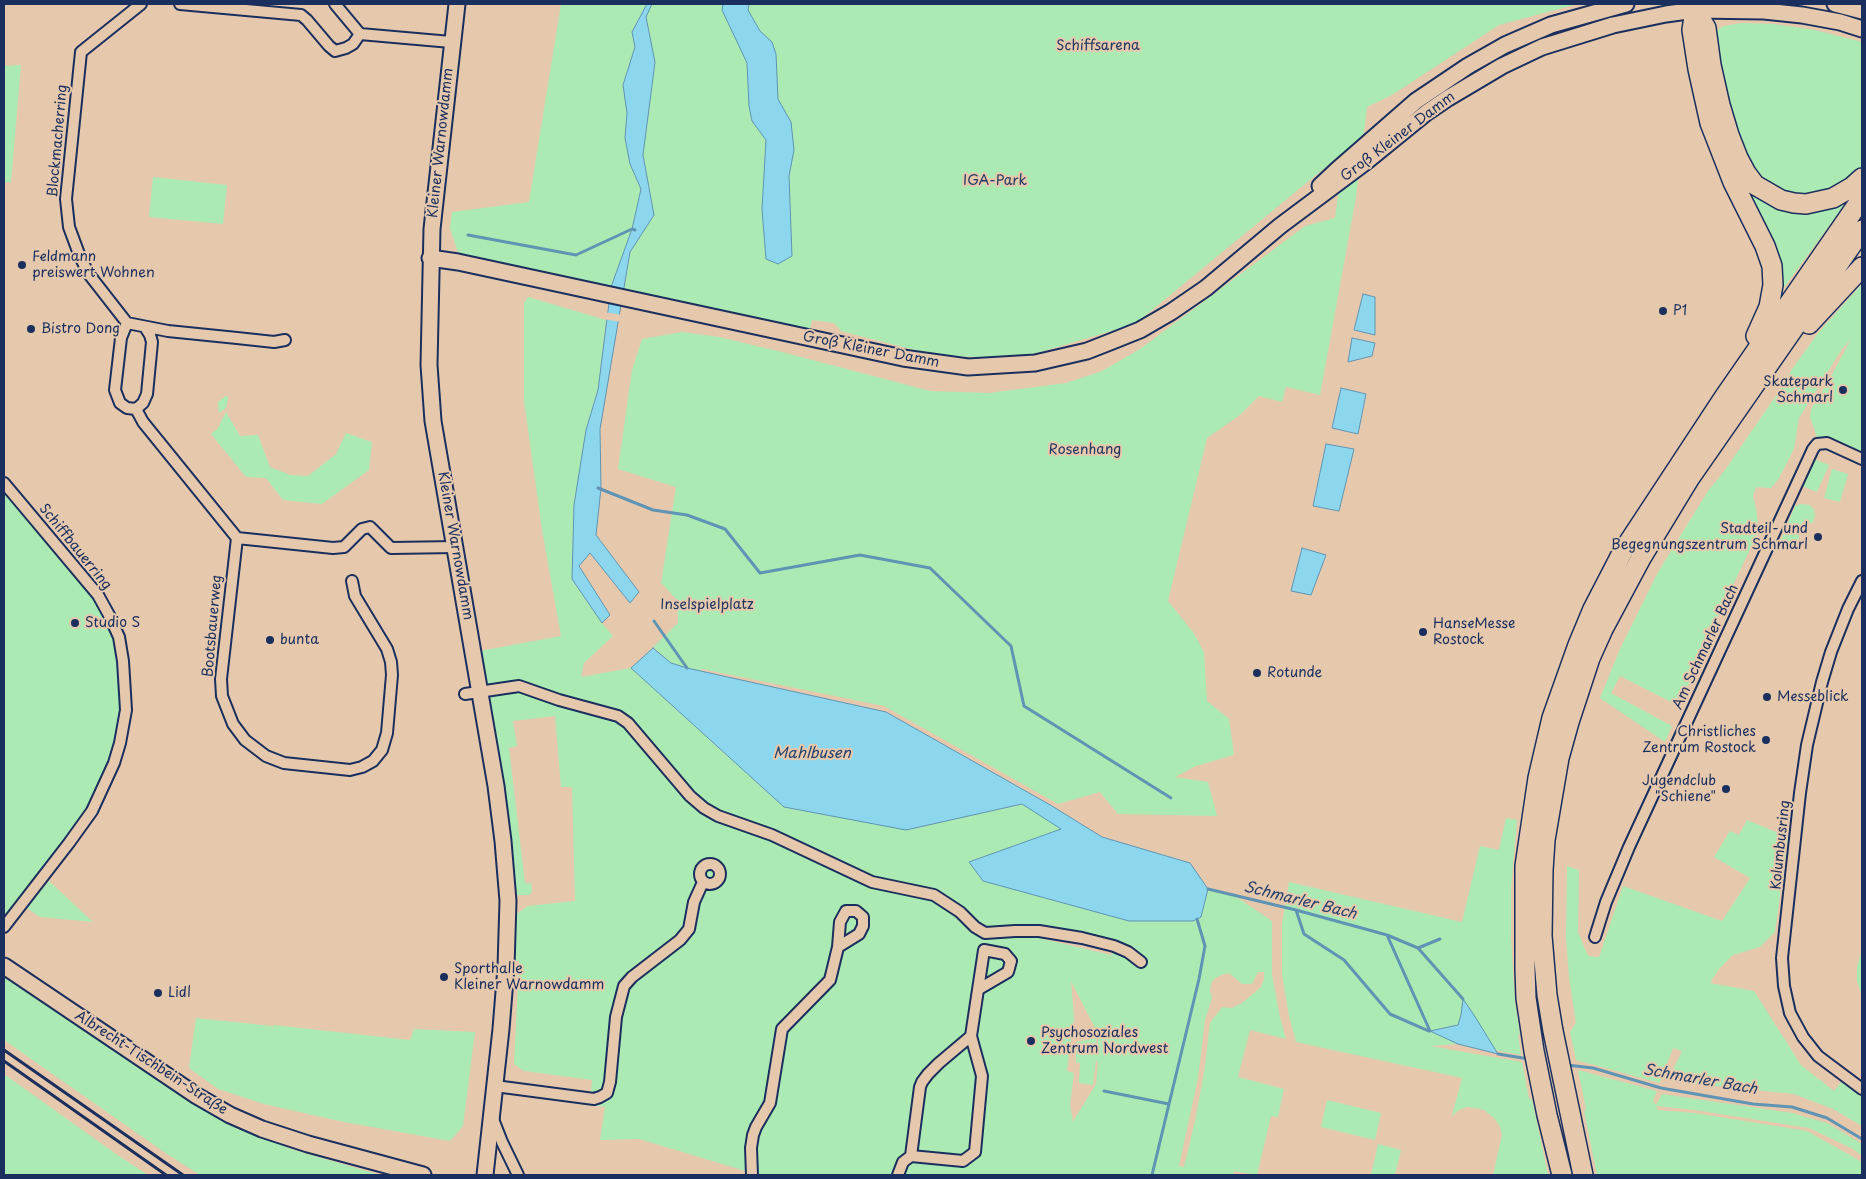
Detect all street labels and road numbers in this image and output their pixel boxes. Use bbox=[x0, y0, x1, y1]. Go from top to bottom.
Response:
street label: Kleiner Warnowdamm bbox=[425, 67, 457, 219]
street label: Blockmacherring bbox=[45, 84, 71, 198]
street label: Groß Kleiner Damm bbox=[1338, 89, 1458, 185]
street label: Groß Kleiner Damm bbox=[801, 329, 941, 371]
street label: Kleiner Warnowdamm bbox=[434, 470, 476, 622]
street label: Schiffbauerring bbox=[35, 501, 115, 593]
street label: Bootsbauerweg bbox=[200, 574, 226, 678]
street label: Am Schmarler Bach bbox=[1670, 582, 1742, 712]
street label: Kolumbusring bbox=[1768, 799, 1794, 891]
street label: Albrecht-Tischbein-Straße bbox=[72, 1007, 230, 1119]

